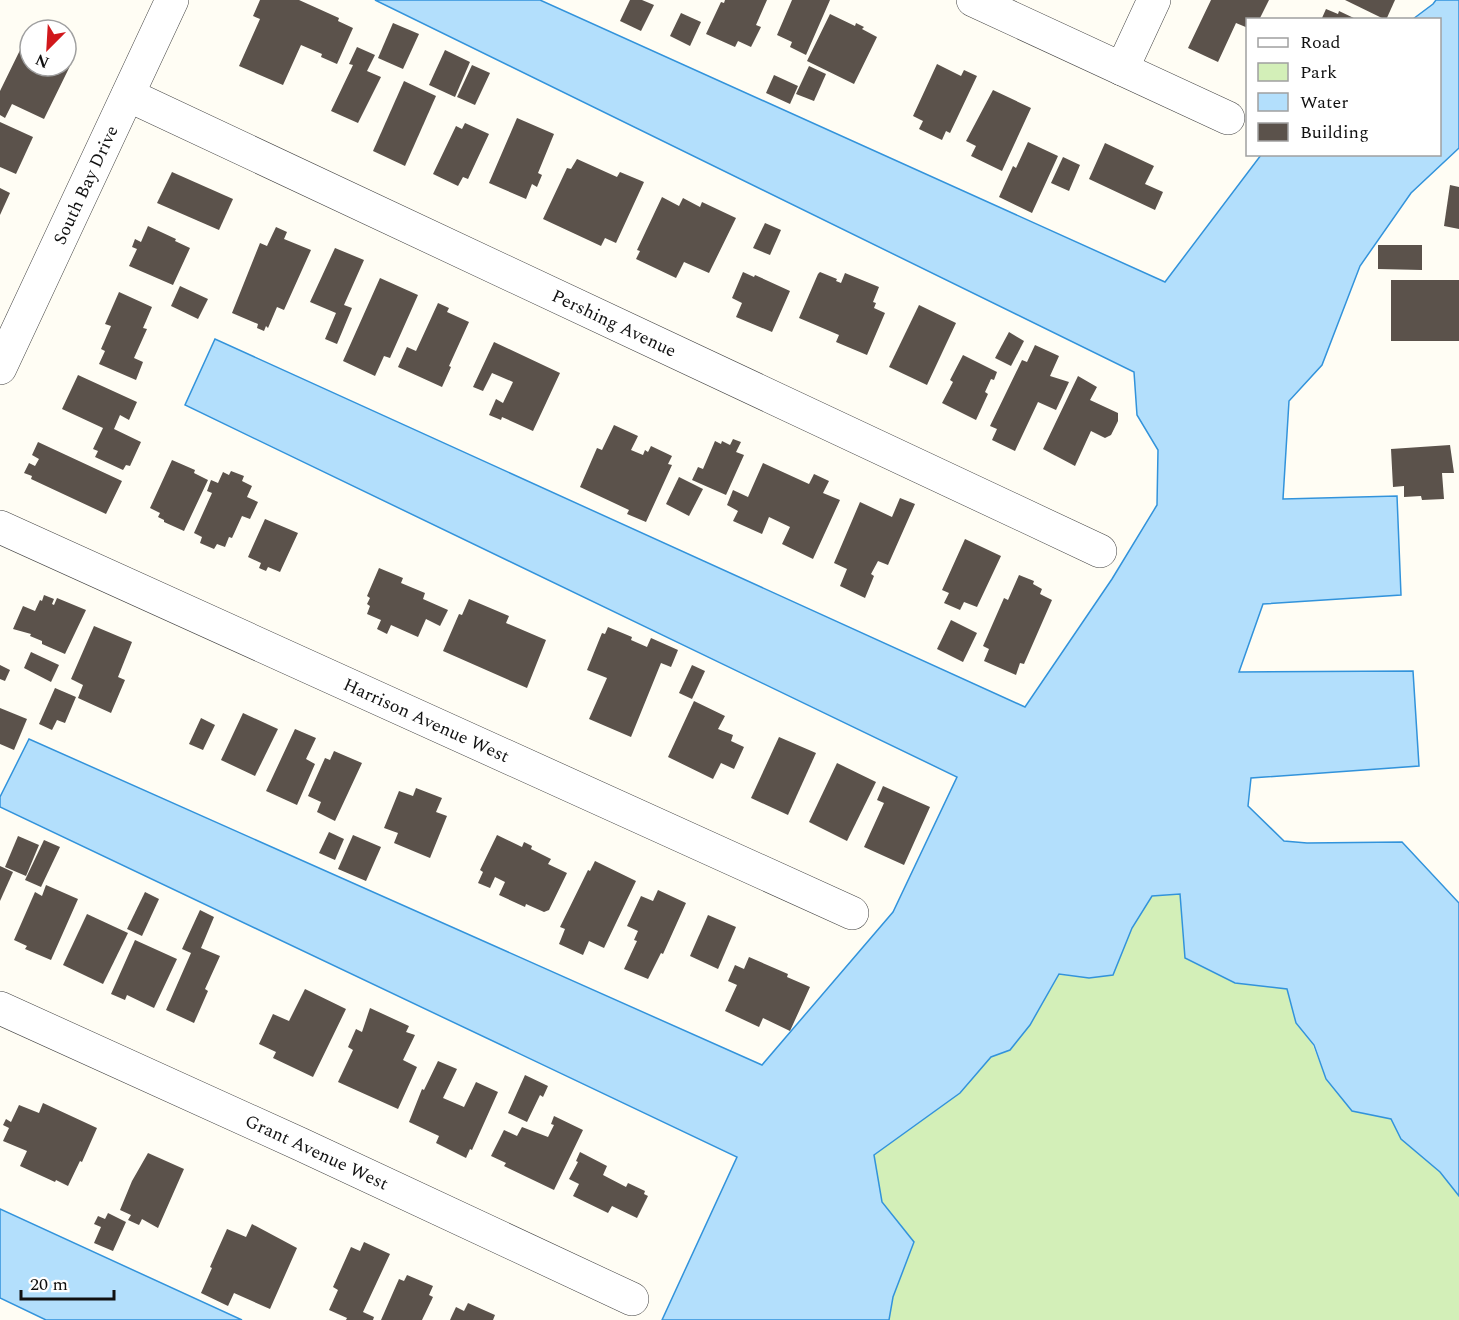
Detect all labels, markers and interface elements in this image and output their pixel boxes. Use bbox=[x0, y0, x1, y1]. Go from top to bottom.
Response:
north arrow bbox=[18, 18, 78, 78]
legend bbox=[1246, 18, 1441, 156]
text: Road bbox=[1300, 29, 1341, 56]
text: N bbox=[31, 47, 53, 74]
text: Park bbox=[1300, 59, 1337, 86]
text: Water bbox=[1300, 89, 1348, 116]
text: Building bbox=[1300, 119, 1369, 146]
street label: South Bay Drive bbox=[46, 121, 125, 249]
street label: Pershing Avenue bbox=[547, 282, 681, 364]
street label: Harrison Avenue West bbox=[339, 671, 514, 770]
street label: Grant Avenue West bbox=[241, 1107, 393, 1197]
scale bar bbox=[21, 1263, 114, 1301]
text: 20 m bbox=[30, 1271, 68, 1298]

